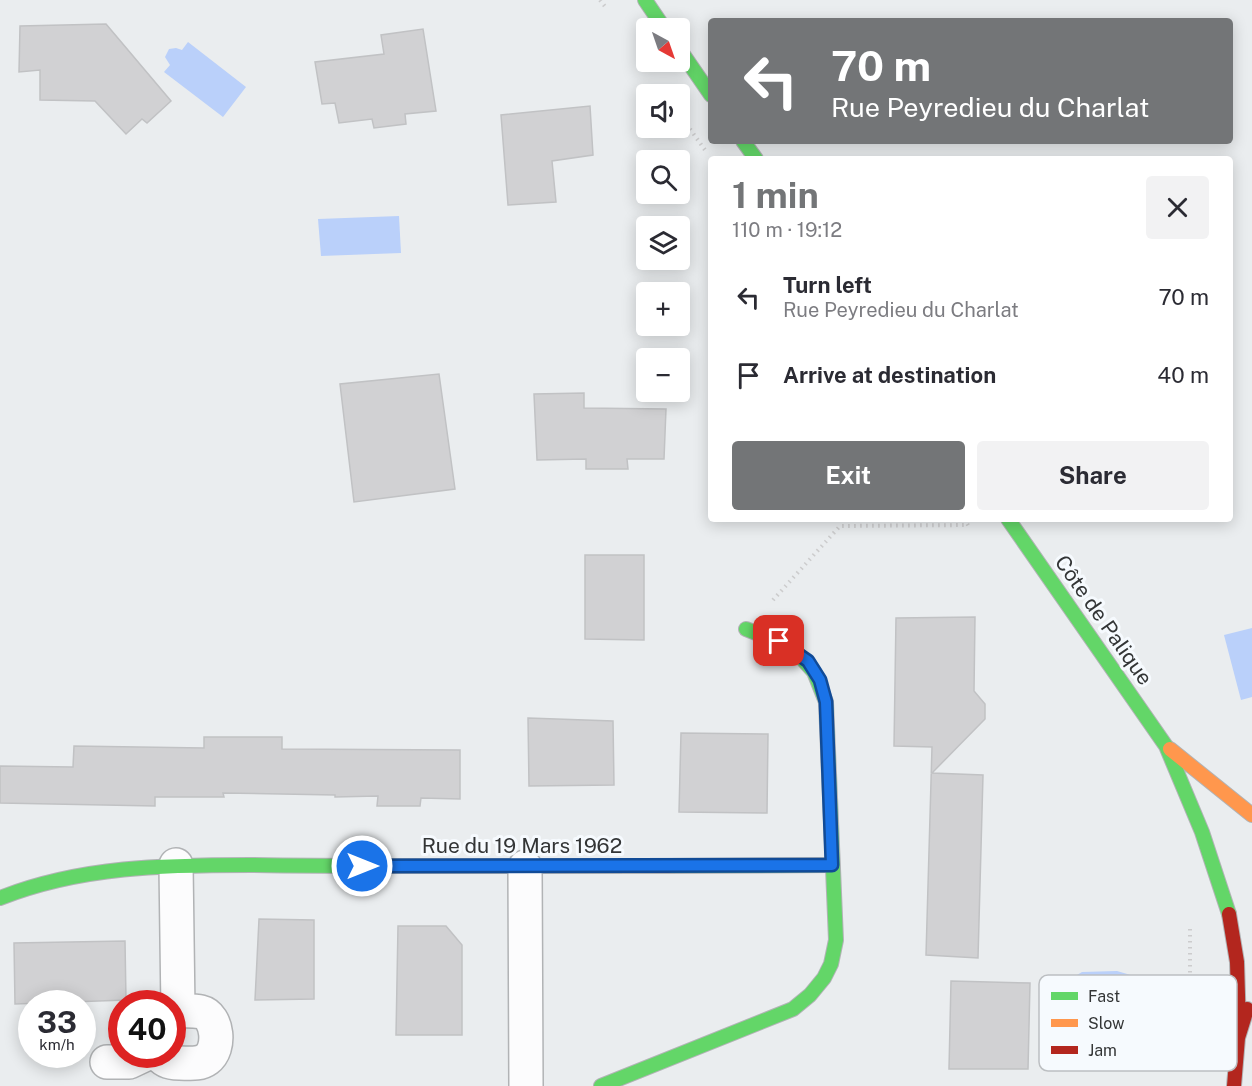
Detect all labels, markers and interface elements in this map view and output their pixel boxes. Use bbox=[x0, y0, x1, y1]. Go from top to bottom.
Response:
north arrow bbox=[636, 18, 690, 72]
map controls bbox=[636, 18, 690, 402]
text: 70 m bbox=[831, 41, 931, 90]
icon: left bbox=[732, 42, 810, 120]
button: sound bbox=[636, 84, 690, 138]
text: Rue Peyredieu du Charlat bbox=[831, 91, 1149, 123]
button: search bbox=[636, 150, 690, 204]
text: 1 min bbox=[732, 174, 819, 216]
button: close bbox=[1146, 176, 1209, 239]
button: layers bbox=[636, 216, 690, 270]
text: 110 m · 19:12 bbox=[732, 218, 842, 242]
text: Turn left bbox=[783, 272, 872, 298]
icon: left bbox=[732, 281, 765, 314]
button: + bbox=[636, 282, 690, 336]
text: 70 m bbox=[1158, 284, 1209, 310]
text: Rue Peyredieu du Charlat bbox=[783, 298, 1019, 322]
button: − bbox=[636, 348, 690, 402]
icon: arrive bbox=[732, 359, 765, 392]
text: Arrive at destination bbox=[783, 362, 996, 388]
text: 40 m bbox=[1157, 362, 1209, 388]
button: Exit bbox=[732, 441, 965, 510]
button: Share bbox=[977, 441, 1209, 510]
street label: Côte de Palique bbox=[1050, 550, 1158, 690]
pin bbox=[753, 615, 804, 666]
icon: arrive bbox=[762, 624, 795, 657]
street label: Rue du 19 Mars 1962 bbox=[422, 833, 622, 858]
position arrow bbox=[330, 834, 394, 898]
legend bbox=[1039, 975, 1237, 1071]
text: Fast bbox=[1088, 987, 1120, 1006]
speed limit sign: 40 bbox=[108, 990, 186, 1068]
text: 33 bbox=[37, 1004, 77, 1040]
text: Slow bbox=[1088, 1014, 1125, 1033]
text: km/h bbox=[39, 1036, 75, 1053]
text: Jam bbox=[1088, 1041, 1117, 1060]

